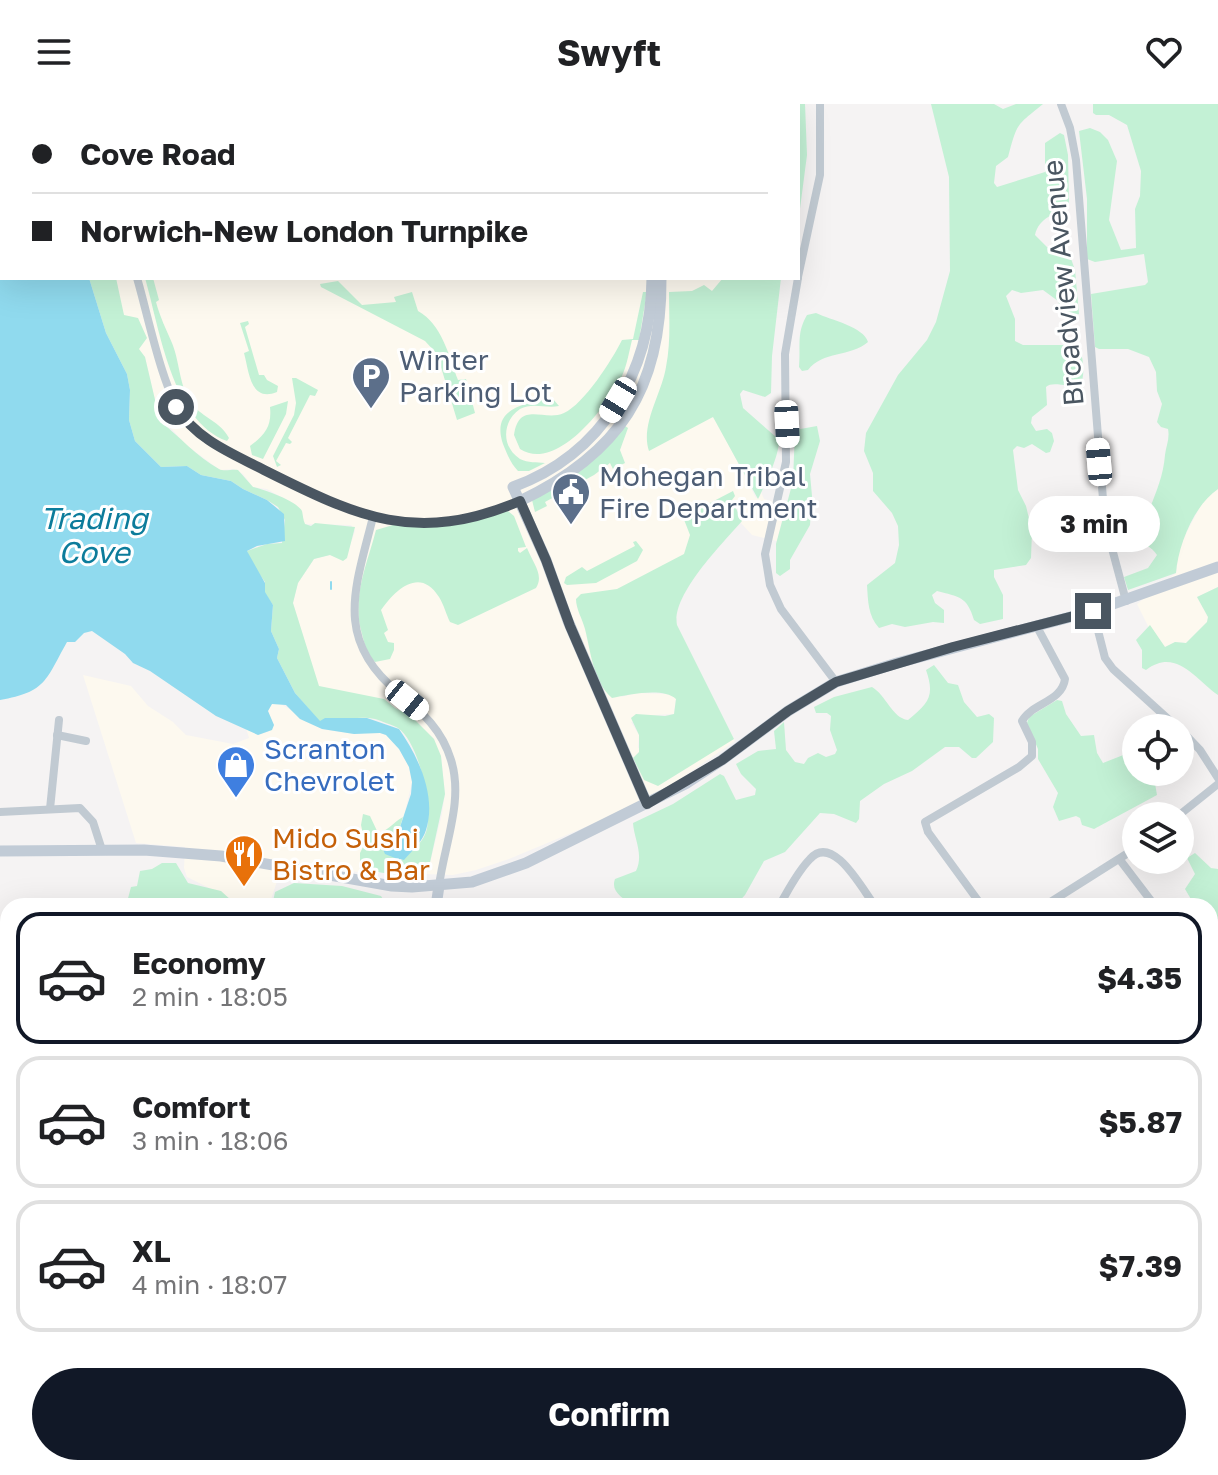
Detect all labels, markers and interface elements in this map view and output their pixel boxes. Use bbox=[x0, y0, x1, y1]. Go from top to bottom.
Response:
icon: menu bbox=[32, 30, 76, 74]
icon: heart bbox=[1142, 30, 1186, 74]
text: Swyft bbox=[557, 31, 661, 74]
text: Cove Road bbox=[80, 136, 236, 172]
street label: Broadview Avenue bbox=[1035, 159, 1090, 407]
text: Norwich-New London Turnpike bbox=[80, 213, 528, 249]
place label: Winter Parking Lot bbox=[399, 343, 552, 408]
parking icon: Winter Parking Lot bbox=[350, 355, 392, 410]
car bbox=[595, 373, 641, 427]
route start bbox=[158, 389, 194, 425]
car bbox=[774, 399, 800, 449]
car bbox=[1085, 437, 1113, 487]
place label: Mohegan Tribal Fire Department bbox=[599, 459, 818, 524]
public building icon: Mohegan Tribal Fire Department bbox=[550, 471, 592, 526]
callout: 3 min bbox=[1027, 495, 1159, 551]
water label: Trading Cove bbox=[40, 500, 150, 570]
text: 3 min bbox=[1060, 508, 1128, 539]
route end bbox=[1075, 593, 1111, 629]
car bbox=[381, 676, 433, 724]
map controls bbox=[1122, 714, 1194, 874]
button: locate bbox=[1122, 714, 1194, 786]
place label: Scranton Chevrolet bbox=[264, 732, 395, 797]
shop icon: Scranton Chevrolet bbox=[215, 744, 257, 799]
button: layers bbox=[1122, 802, 1194, 874]
place label: Mido Sushi Bistro & Bar bbox=[272, 821, 430, 886]
restaurant icon: Mido Sushi Bistro & Bar bbox=[223, 833, 265, 888]
icon: car bbox=[36, 942, 108, 1014]
text: Economy bbox=[132, 945, 266, 981]
text: $4.35 bbox=[1097, 960, 1182, 996]
text: 2 min · 18:05 bbox=[132, 981, 288, 1012]
icon: car bbox=[36, 1086, 108, 1158]
text: Comfort bbox=[132, 1089, 251, 1125]
text: $5.87 bbox=[1098, 1104, 1182, 1140]
text: 3 min · 18:06 bbox=[132, 1125, 289, 1156]
icon: car bbox=[36, 1230, 108, 1302]
text: XL bbox=[132, 1233, 171, 1269]
text: $7.39 bbox=[1099, 1248, 1182, 1284]
text: 4 min · 18:07 bbox=[132, 1269, 287, 1300]
button: Confirm bbox=[32, 1368, 1186, 1460]

